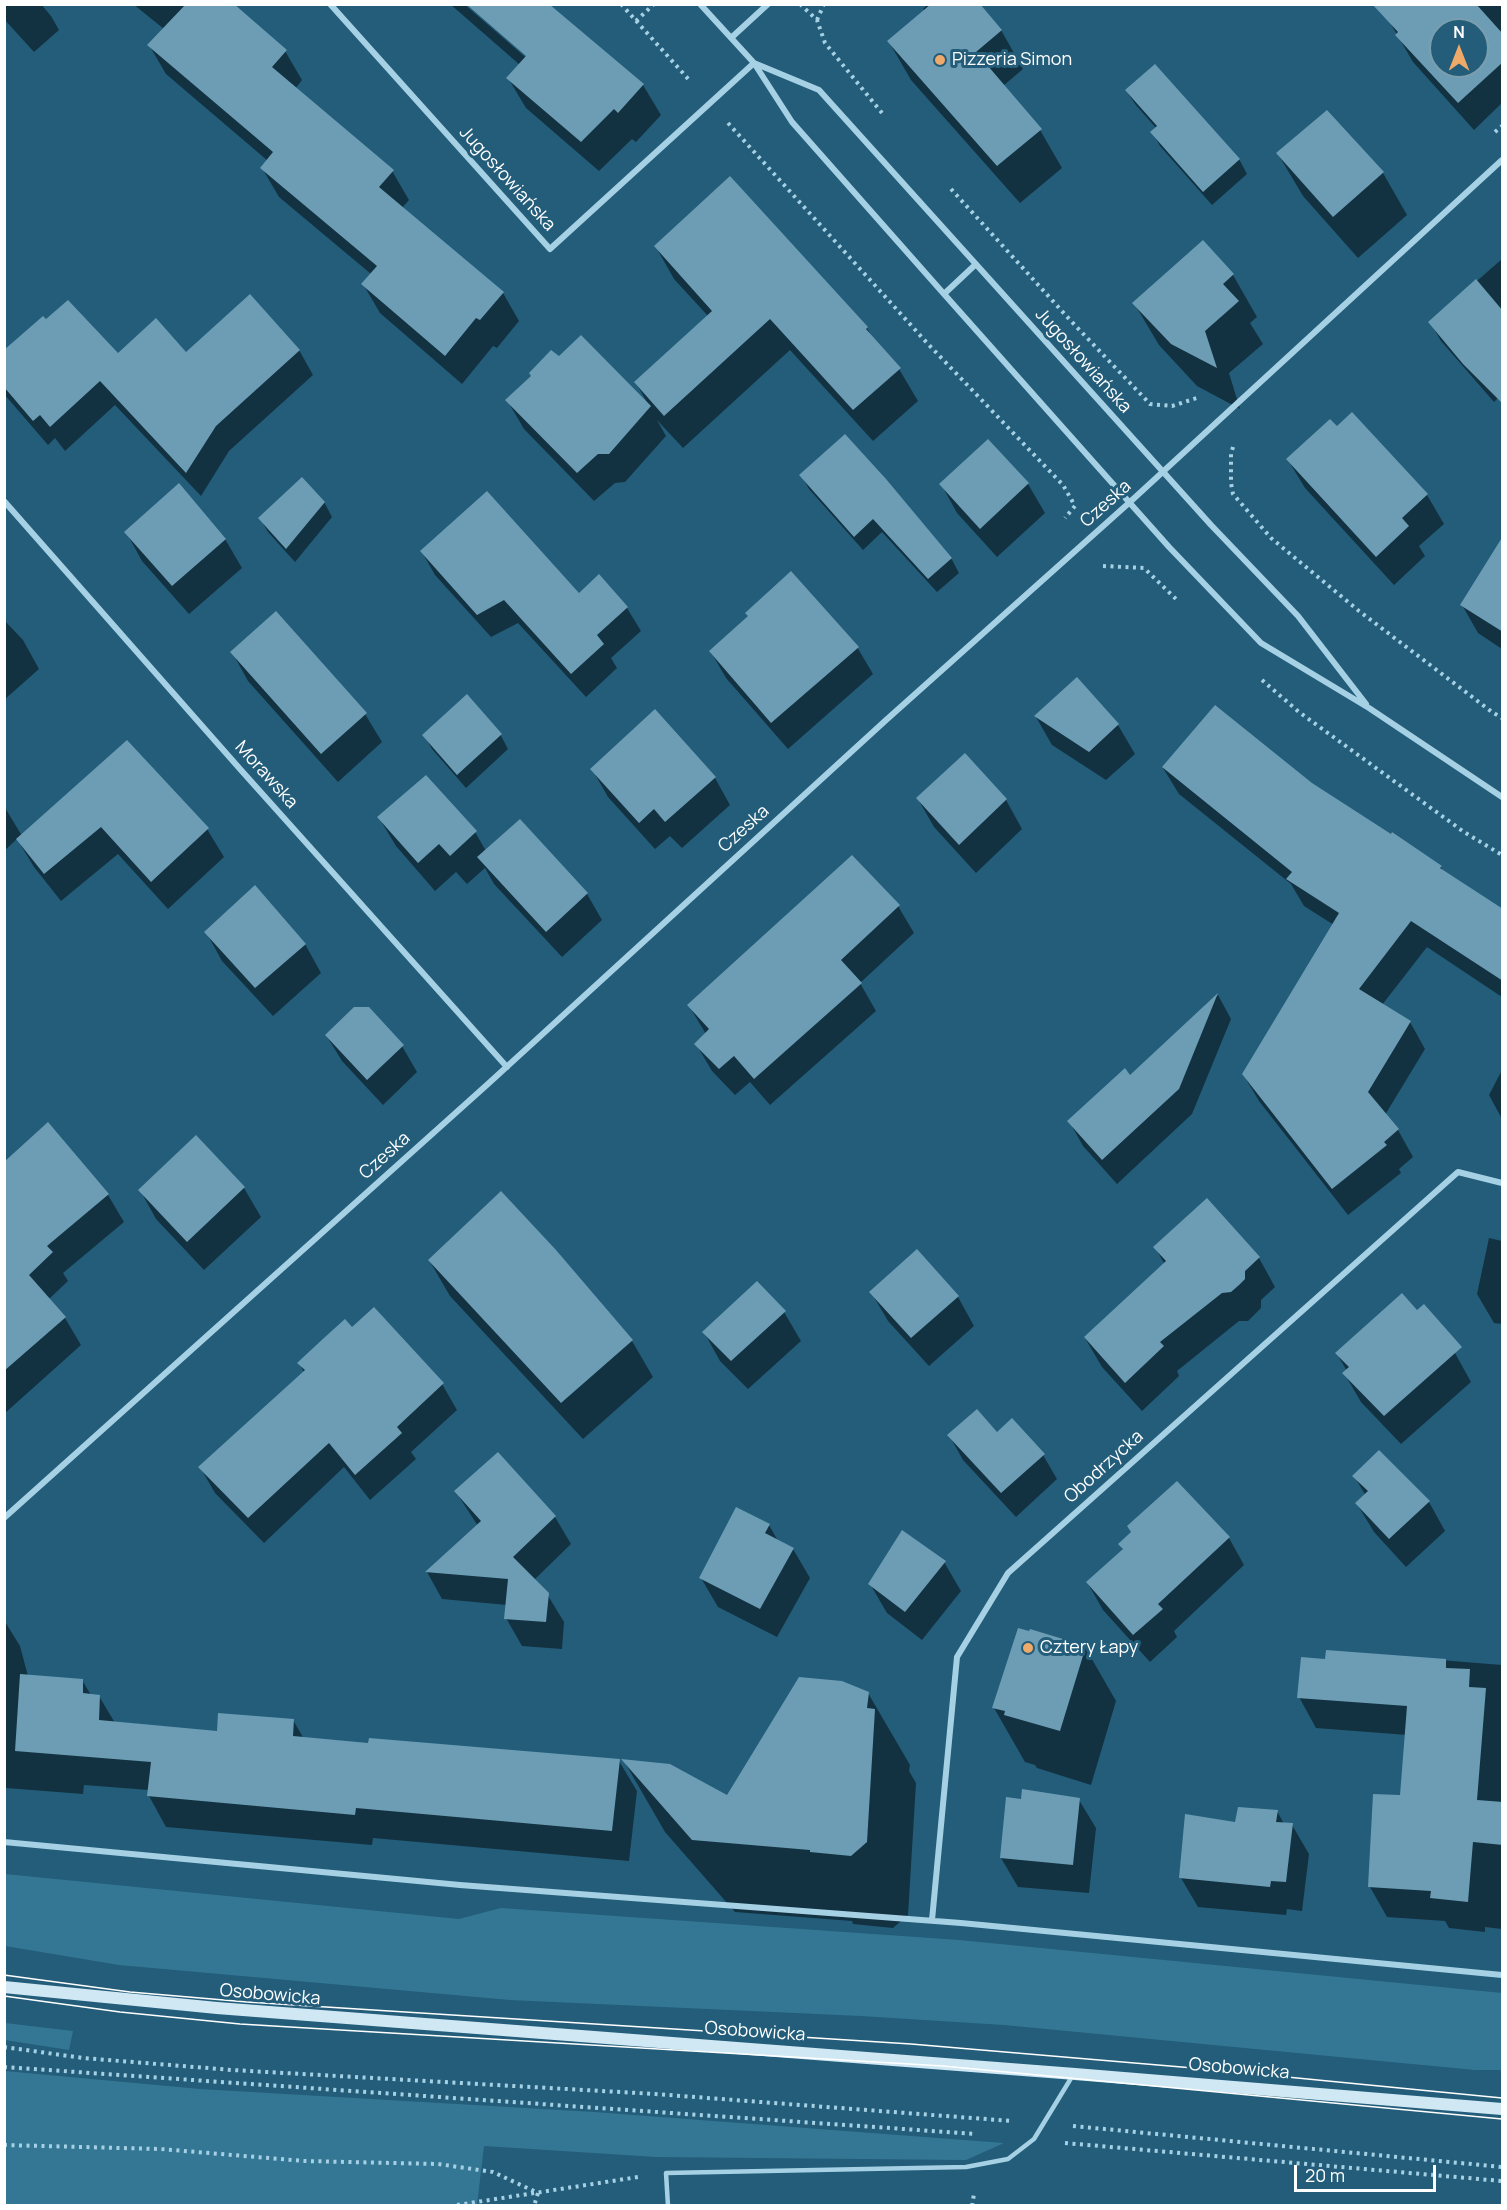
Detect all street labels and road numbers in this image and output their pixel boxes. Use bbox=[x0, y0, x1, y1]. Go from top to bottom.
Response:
street label: Jugosłowiańska bbox=[454, 122, 560, 236]
street label: Jugosłowiańska bbox=[1030, 304, 1136, 418]
street label: Czeska bbox=[1076, 476, 1136, 532]
street label: Morawska bbox=[230, 737, 302, 813]
street label: Czeska bbox=[714, 801, 774, 857]
street label: Czeska bbox=[355, 1128, 415, 1184]
street label: Obodrzycka bbox=[1060, 1426, 1148, 1508]
street label: Osobowicka bbox=[219, 1980, 321, 2010]
street label: Osobowicka bbox=[704, 2018, 806, 2046]
street label: Osobowicka bbox=[1188, 2054, 1290, 2084]

